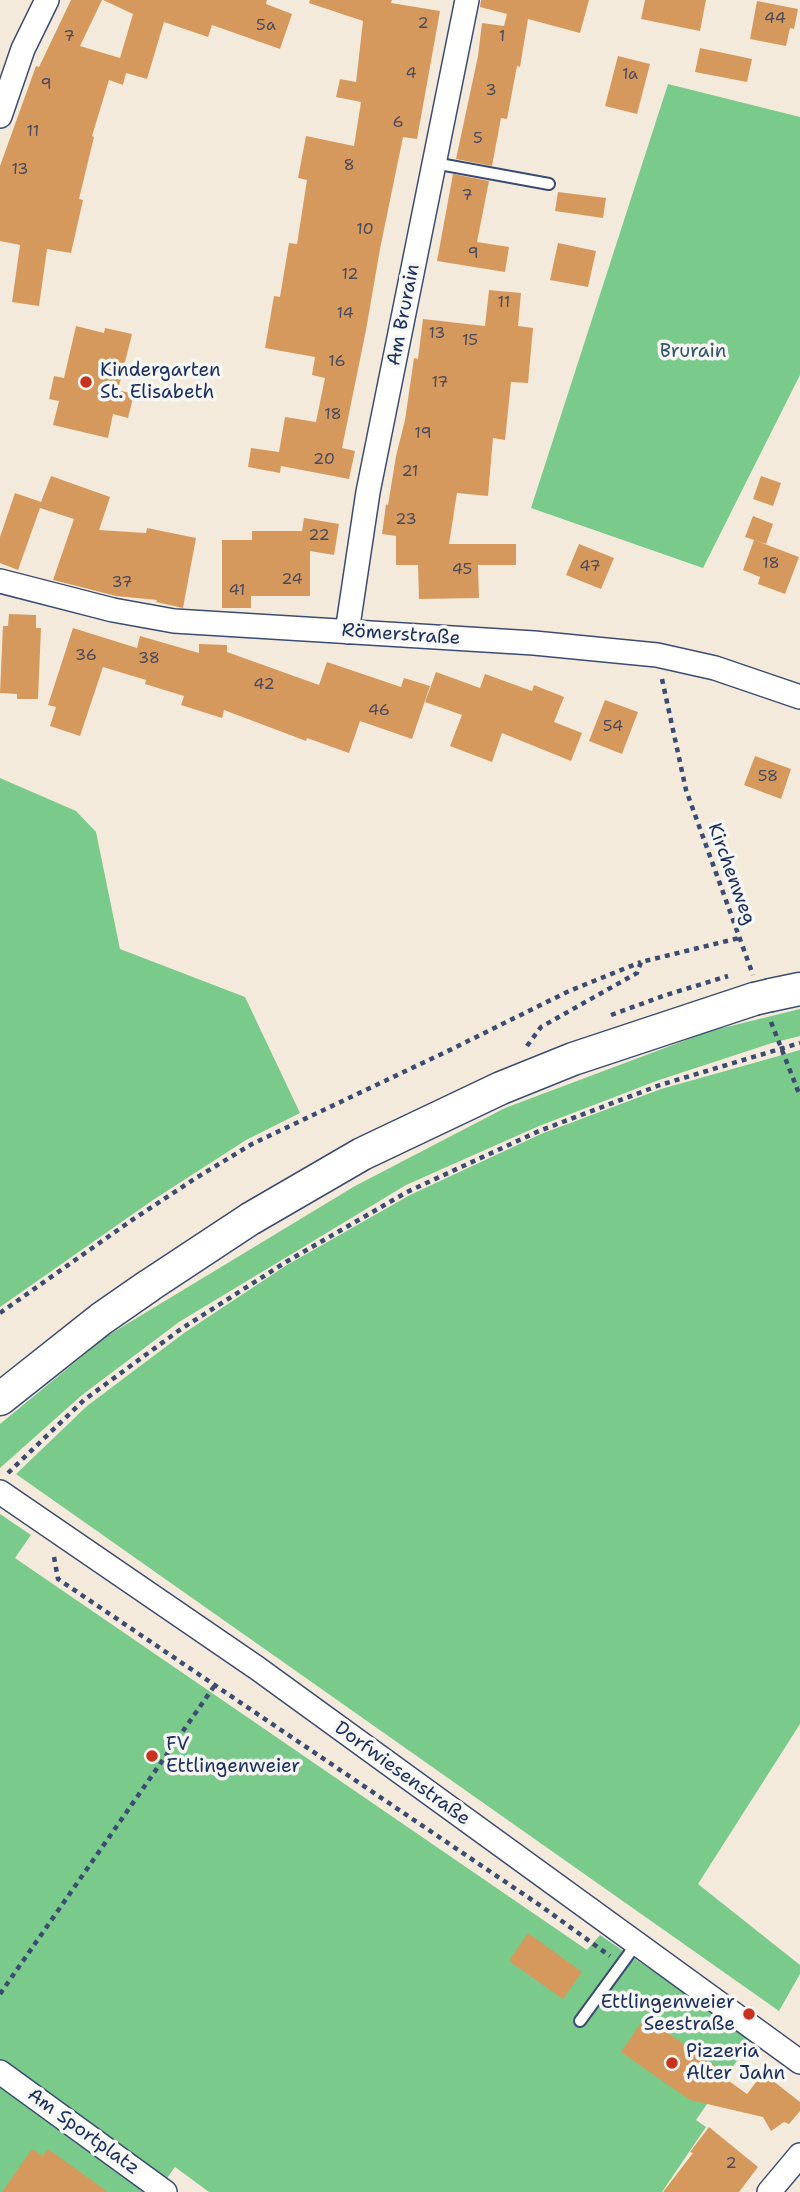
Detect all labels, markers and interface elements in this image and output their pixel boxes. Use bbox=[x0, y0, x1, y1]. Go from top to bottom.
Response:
house number: 44 bbox=[764, 9, 786, 29]
house number: 2 bbox=[417, 14, 429, 34]
house number: 5a bbox=[256, 16, 276, 36]
house number: 7 bbox=[63, 27, 75, 47]
house number: 1 bbox=[499, 27, 505, 47]
house number: 4 bbox=[405, 64, 417, 84]
house number: 1a bbox=[622, 65, 638, 85]
house number: 9 bbox=[40, 75, 52, 95]
house number: 3 bbox=[485, 81, 497, 101]
house number: 6 bbox=[392, 113, 404, 133]
house number: 11 bbox=[27, 122, 39, 142]
house number: 5 bbox=[473, 129, 483, 149]
house number: 8 bbox=[343, 156, 355, 176]
house number: 13 bbox=[11, 160, 29, 180]
house number: 7 bbox=[461, 186, 473, 206]
house number: 10 bbox=[356, 220, 374, 240]
house number: 9 bbox=[467, 244, 479, 264]
street label: Am Brurain bbox=[383, 262, 425, 368]
house number: 12 bbox=[341, 265, 359, 285]
house number: 11 bbox=[498, 293, 510, 313]
house number: 14 bbox=[336, 304, 354, 324]
house number: 13 bbox=[428, 324, 446, 344]
house number: 15 bbox=[462, 331, 478, 351]
park label: Brurain bbox=[660, 341, 726, 363]
house number: 16 bbox=[328, 352, 346, 372]
place label: Kindergarten St. Elisabeth bbox=[100, 360, 221, 404]
house number: 17 bbox=[431, 373, 449, 393]
marker: Kindergarten St. Elisabeth bbox=[78, 374, 94, 390]
house number: 18 bbox=[324, 405, 342, 425]
house number: 19 bbox=[414, 424, 432, 444]
house number: 20 bbox=[313, 450, 335, 470]
house number: 21 bbox=[401, 462, 419, 482]
house number: 23 bbox=[395, 510, 417, 530]
house number: 22 bbox=[308, 526, 330, 546]
house number: 18 bbox=[762, 554, 780, 574]
house number: 47 bbox=[579, 557, 601, 577]
house number: 45 bbox=[452, 560, 472, 580]
house number: 24 bbox=[281, 570, 303, 590]
house number: 37 bbox=[111, 573, 133, 593]
house number: 41 bbox=[228, 581, 246, 601]
street label: Römerstraße bbox=[341, 619, 461, 651]
house number: 36 bbox=[75, 646, 97, 666]
house number: 38 bbox=[138, 649, 160, 669]
house number: 42 bbox=[253, 675, 275, 695]
house number: 46 bbox=[368, 701, 390, 721]
house number: 54 bbox=[603, 717, 623, 737]
house number: 58 bbox=[758, 767, 778, 787]
street label: Kirchenweg bbox=[702, 820, 760, 928]
street label: Dorfwiesenstraße bbox=[330, 1717, 474, 1831]
place label: FV Ettlingenweier bbox=[166, 1734, 300, 1778]
marker: FV Ettlingenweier bbox=[144, 1748, 160, 1764]
place label: Ettlingenweier Seestraße bbox=[601, 1992, 735, 2036]
marker: Ettlingenweier Seestraße bbox=[741, 2006, 757, 2022]
place label: Pizzeria Alter Jahn bbox=[686, 2041, 785, 2085]
marker: Pizzeria Alter Jahn bbox=[664, 2055, 680, 2071]
street label: Am Sportplatz bbox=[23, 2084, 143, 2180]
house number: 2 bbox=[725, 2154, 737, 2174]

